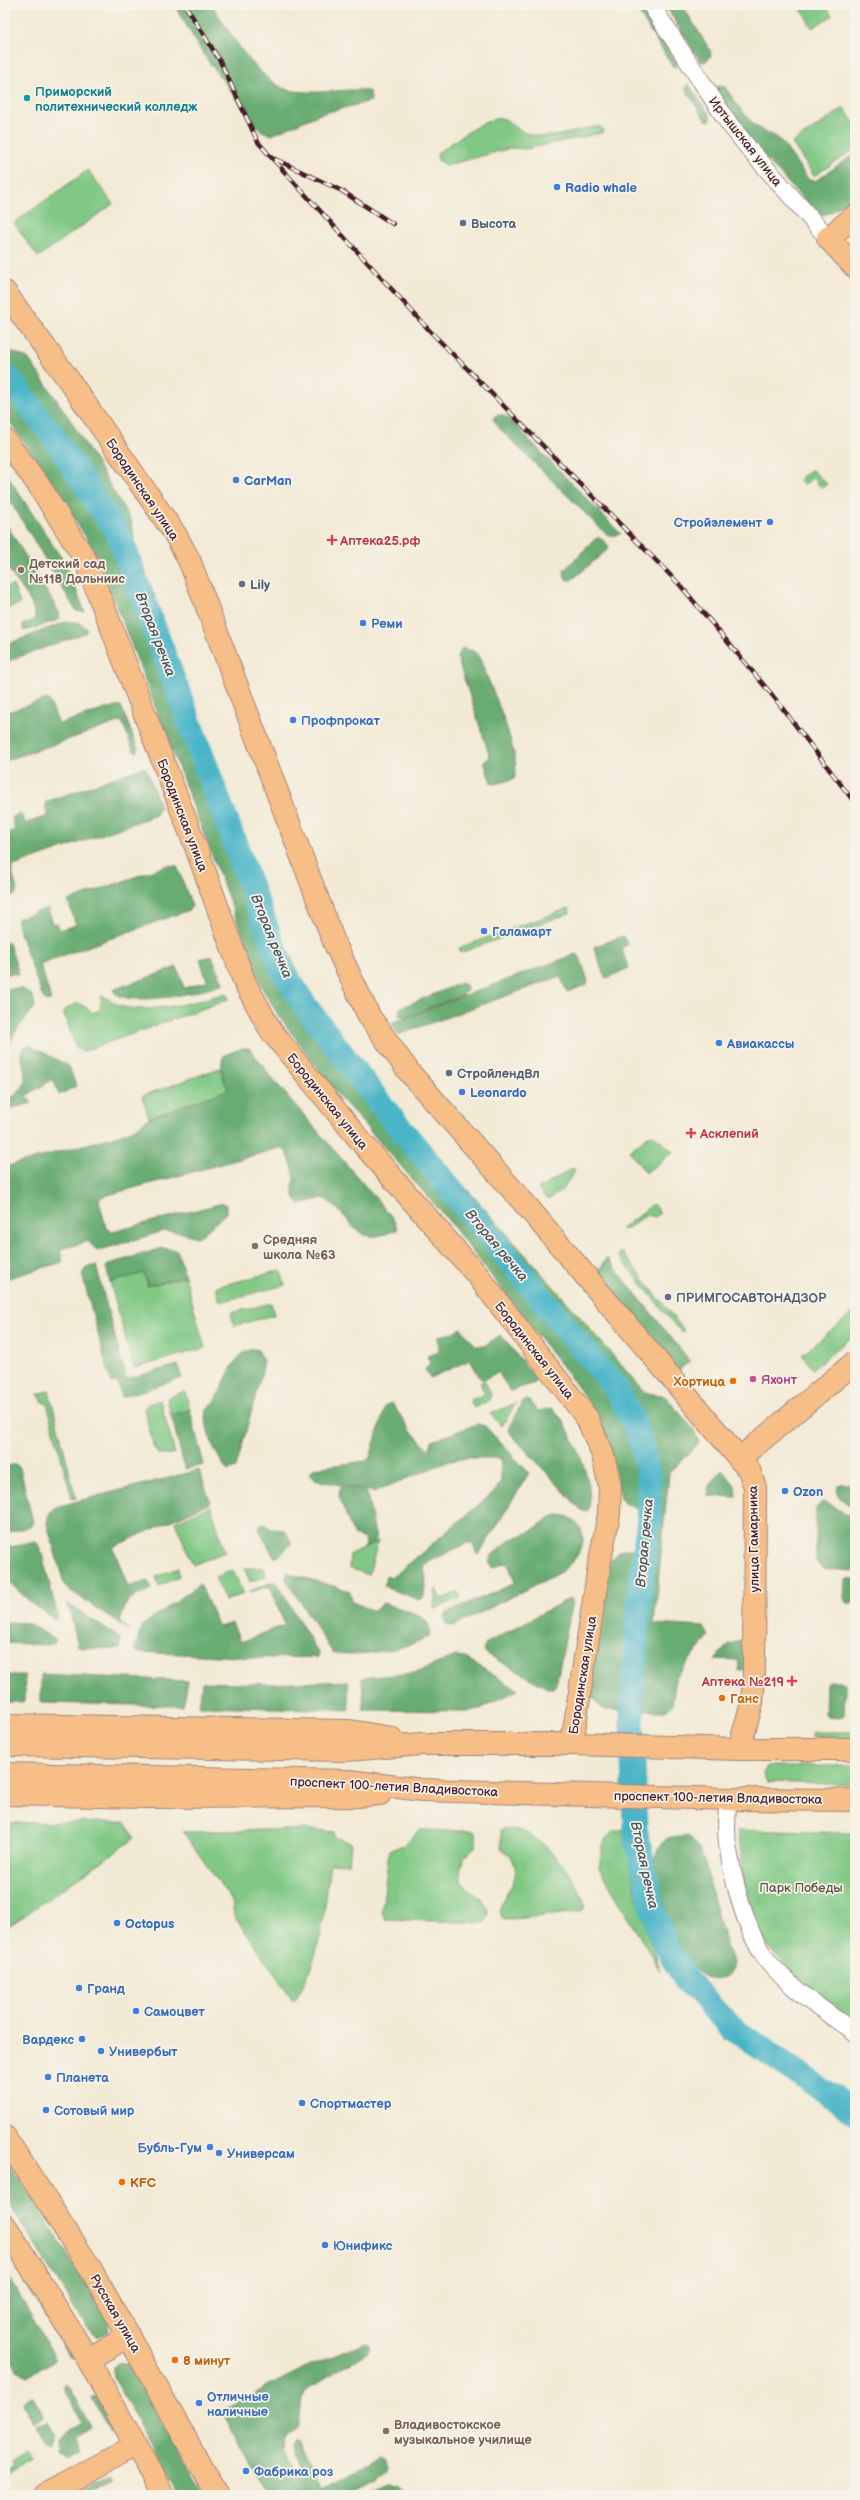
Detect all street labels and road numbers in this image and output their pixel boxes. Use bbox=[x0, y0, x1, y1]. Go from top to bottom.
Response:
street label: Иртышская улица bbox=[705, 94, 785, 190]
street label: Бородинская улица bbox=[102, 436, 182, 544]
street label: Бородинская улица bbox=[153, 757, 211, 874]
street label: Бородинская улица bbox=[283, 1050, 371, 1153]
street label: Бородинская улица bbox=[491, 1299, 578, 1403]
street label: улица Гамарника bbox=[745, 1485, 763, 1593]
street label: Бородинская улица bbox=[566, 1615, 600, 1735]
street label: проспект 100-летия Владивостока bbox=[289, 1774, 499, 1800]
street label: проспект 100-летия Владивостока bbox=[614, 1788, 823, 1808]
street label: Русская улица bbox=[86, 2271, 144, 2356]

